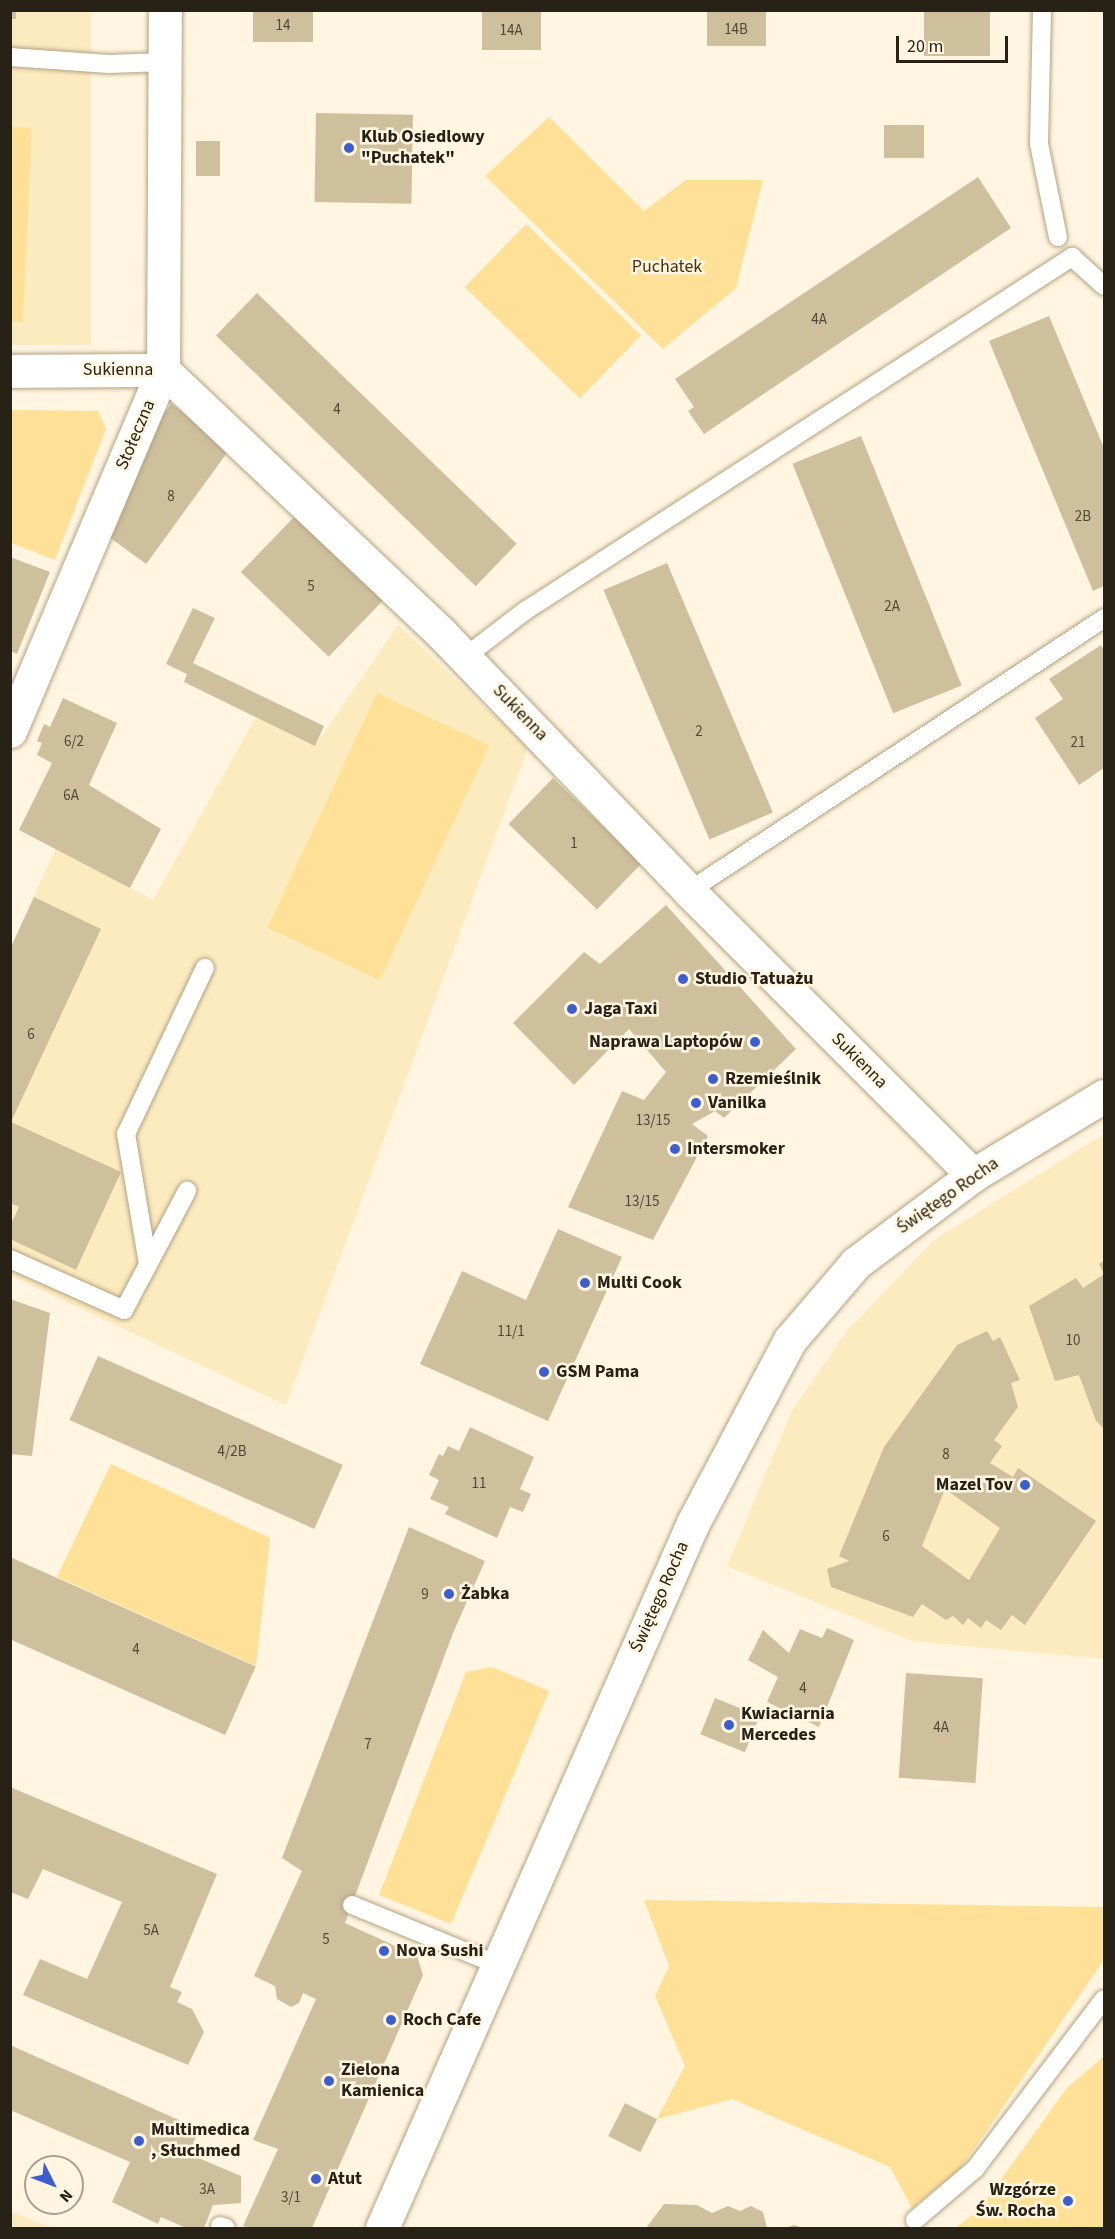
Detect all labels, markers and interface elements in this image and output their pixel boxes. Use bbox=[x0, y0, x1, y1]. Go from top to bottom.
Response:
house number: 14 bbox=[276, 17, 290, 35]
house number: 14B bbox=[724, 21, 748, 39]
house number: 14A bbox=[499, 22, 523, 40]
scale bar bbox=[899, 24, 1012, 62]
text: 20 m bbox=[907, 34, 943, 59]
place label: Klub Osiedlowy "Puchatek" bbox=[361, 127, 485, 170]
marker: Klub Osiedlowy "Puchatek" bbox=[342, 141, 356, 155]
park label: Puchatek bbox=[632, 256, 702, 278]
house number: 4A bbox=[811, 311, 827, 329]
street label: Sukienna bbox=[83, 359, 153, 381]
street label: Stołeczna bbox=[112, 397, 160, 473]
house number: 4 bbox=[333, 401, 341, 419]
house number: 8 bbox=[167, 488, 175, 506]
house number: 2B bbox=[1075, 508, 1091, 526]
house number: 5 bbox=[307, 578, 315, 596]
house number: 2A bbox=[884, 598, 900, 616]
street label: Sukienna bbox=[488, 680, 552, 746]
house number: 2 bbox=[695, 723, 703, 741]
house number: 6/2 bbox=[64, 733, 84, 751]
house number: 21 bbox=[1071, 734, 1085, 752]
house number: 6A bbox=[63, 787, 79, 805]
house number: 1 bbox=[570, 835, 578, 853]
place label: Studio Tatuażu bbox=[695, 968, 813, 990]
marker: Studio Tatuażu bbox=[676, 972, 690, 986]
place label: Jaga Taxi bbox=[584, 998, 658, 1020]
marker: Jaga Taxi bbox=[565, 1002, 579, 1016]
house number: 6 bbox=[27, 1026, 35, 1044]
street label: Sukienna bbox=[826, 1028, 892, 1094]
place label: Naprawa Laptopów bbox=[589, 1031, 743, 1053]
marker: Naprawa Laptopów bbox=[748, 1035, 762, 1049]
place label: Rzemieślnik bbox=[725, 1068, 821, 1090]
marker: Rzemieślnik bbox=[706, 1072, 720, 1086]
place label: Vanilka bbox=[708, 1092, 766, 1114]
marker: Vanilka bbox=[689, 1096, 703, 1110]
house number: 13/15 bbox=[635, 1112, 671, 1130]
place label: Intersmoker bbox=[687, 1138, 785, 1160]
marker: Intersmoker bbox=[668, 1142, 682, 1156]
street label: Świętego Rocha bbox=[893, 1153, 1003, 1239]
house number: 13/15 bbox=[624, 1193, 660, 1211]
place label: Multi Cook bbox=[597, 1272, 682, 1294]
marker: Multi Cook bbox=[578, 1276, 592, 1290]
house number: 11/1 bbox=[497, 1323, 525, 1341]
house number: 10 bbox=[1066, 1332, 1080, 1350]
place label: GSM Pama bbox=[556, 1361, 639, 1383]
marker: GSM Pama bbox=[537, 1365, 551, 1379]
house number: 4/2B bbox=[218, 1443, 246, 1461]
house number: 8 bbox=[942, 1446, 950, 1464]
place label: Mazel Tov bbox=[936, 1474, 1013, 1496]
house number: 11 bbox=[472, 1475, 486, 1493]
marker: Mazel Tov bbox=[1018, 1478, 1032, 1492]
house number: 6 bbox=[882, 1528, 890, 1546]
street label: Świętego Rocha bbox=[626, 1538, 694, 1656]
place label: Żabka bbox=[461, 1583, 509, 1605]
house number: 9 bbox=[421, 1586, 429, 1604]
marker: Żabka bbox=[442, 1587, 456, 1601]
house number: 4 bbox=[132, 1641, 140, 1659]
house number: 4 bbox=[799, 1680, 807, 1698]
place label: Kwiaciarnia Mercedes bbox=[741, 1704, 835, 1746]
marker: Kwiaciarnia Mercedes bbox=[722, 1718, 736, 1732]
house number: 4A bbox=[933, 1719, 949, 1737]
house number: 7 bbox=[364, 1736, 372, 1754]
house number: 5A bbox=[143, 1922, 159, 1940]
house number: 5 bbox=[322, 1931, 330, 1949]
place label: Nova Sushi bbox=[396, 1940, 483, 1962]
marker: Nova Sushi bbox=[377, 1944, 391, 1958]
place label: Roch Cafe bbox=[403, 2009, 481, 2031]
marker: Roch Cafe bbox=[384, 2013, 398, 2027]
place label: Zielona Kamienica bbox=[341, 2060, 424, 2102]
marker: Zielona Kamienica bbox=[322, 2074, 336, 2088]
place label: Multimedica , Słuchmed bbox=[151, 2120, 250, 2162]
marker: Multimedica , Słuchmed bbox=[132, 2134, 146, 2148]
north arrow bbox=[24, 2155, 84, 2215]
place label: Atut bbox=[328, 2168, 362, 2190]
marker: Atut bbox=[309, 2172, 323, 2186]
place label: Wzgórze Św. Rocha bbox=[975, 2180, 1056, 2222]
house number: 3A bbox=[199, 2181, 215, 2199]
text: N bbox=[54, 2184, 78, 2207]
house number: 3/1 bbox=[281, 2189, 301, 2207]
marker: Wzgórze Św. Rocha bbox=[1061, 2194, 1075, 2208]

